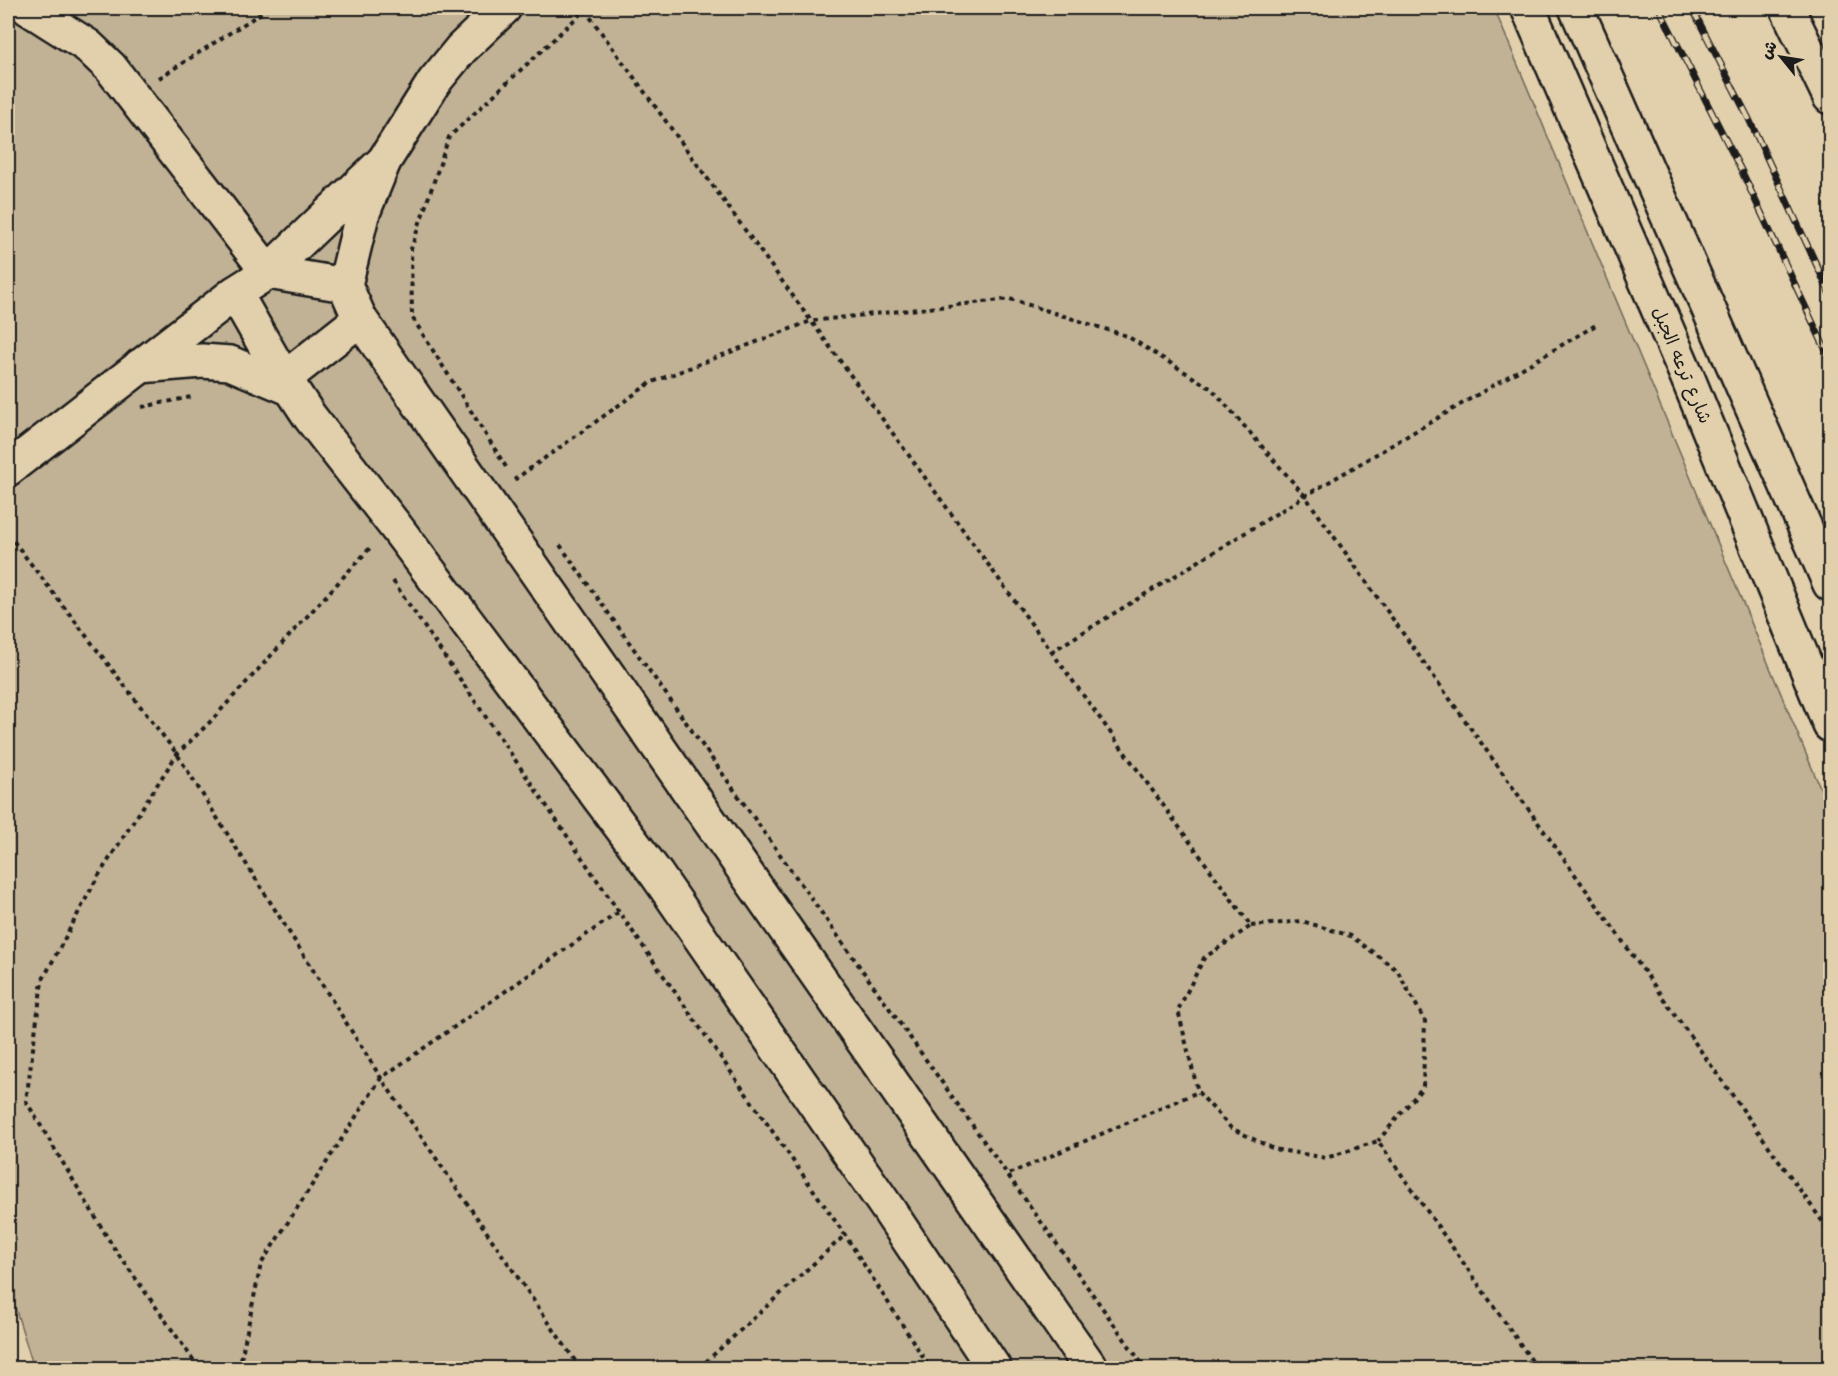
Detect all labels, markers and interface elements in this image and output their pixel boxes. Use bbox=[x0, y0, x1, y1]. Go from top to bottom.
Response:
north arrow bbox=[1751, 27, 1811, 87]
text: ش bbox=[1755, 37, 1783, 63]
street label: شارع ترعه الجبل bbox=[1646, 303, 1717, 427]

